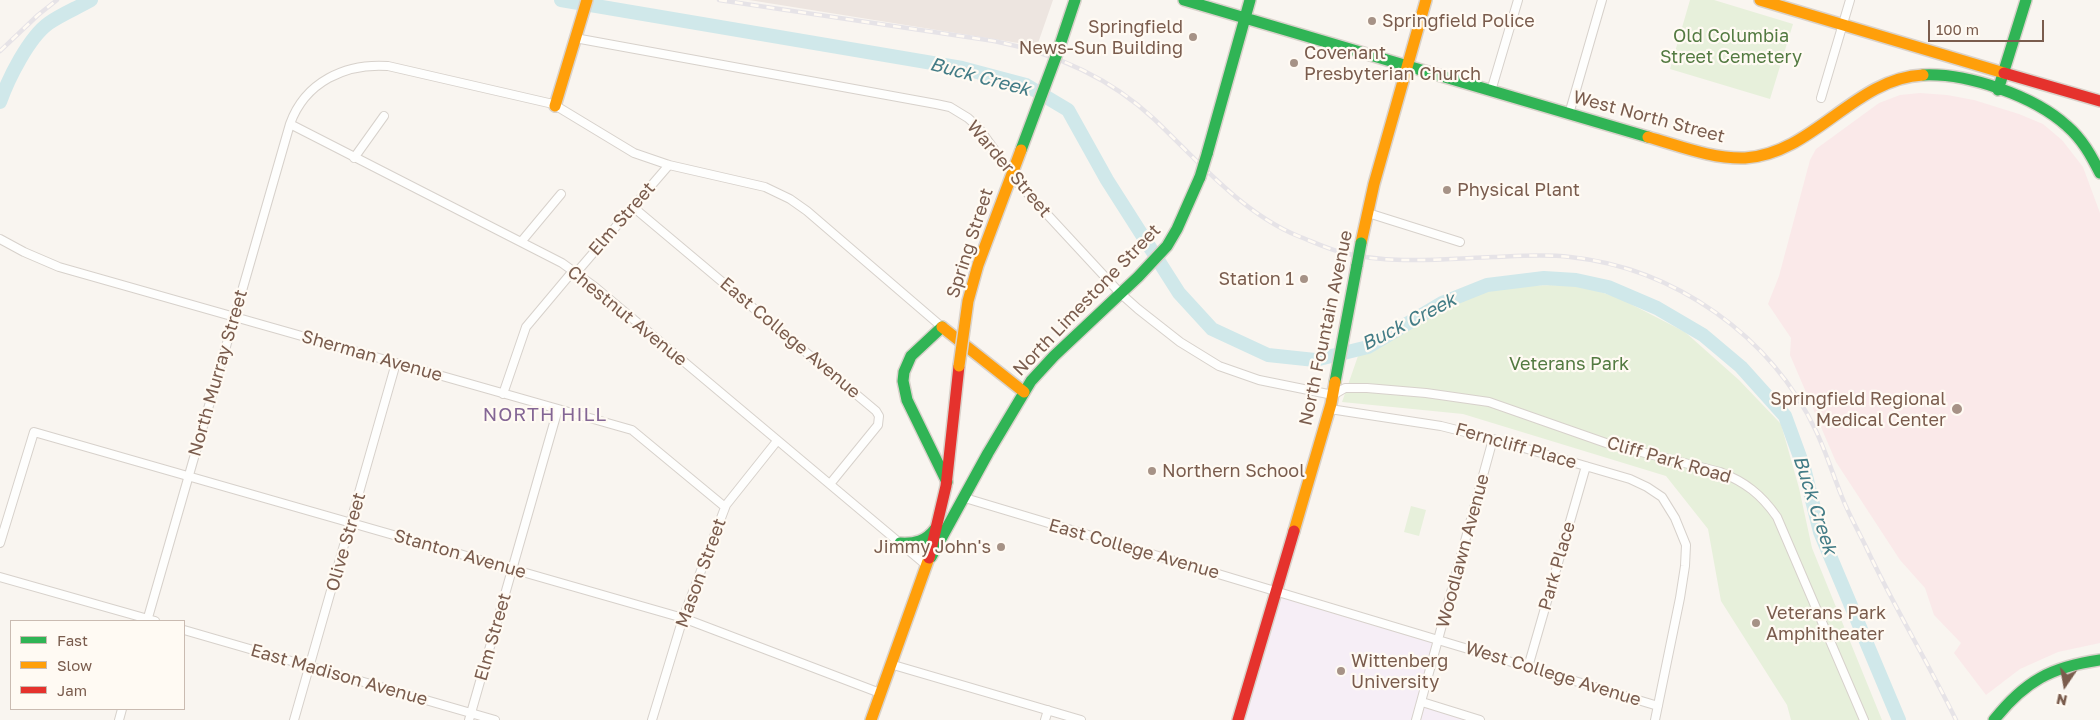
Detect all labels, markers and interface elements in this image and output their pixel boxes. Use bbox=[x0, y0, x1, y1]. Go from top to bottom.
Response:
place label: Springfield Police bbox=[1382, 10, 1535, 32]
scale bar bbox=[1930, 10, 2046, 42]
marker: Springfield Police bbox=[1366, 15, 1378, 27]
place label: Springfield News-Sun Building bbox=[1019, 16, 1183, 58]
text: 100 m bbox=[1936, 20, 1979, 38]
park label: Old Columbia Street Cemetery bbox=[1660, 25, 1802, 68]
marker: Springfield News-Sun Building bbox=[1187, 31, 1199, 43]
place label: Covenant Presbyterian Church bbox=[1304, 42, 1481, 84]
water label: Buck Creek bbox=[927, 53, 1033, 101]
marker: Covenant Presbyterian Church bbox=[1288, 57, 1300, 69]
street label: West North Street bbox=[1571, 86, 1727, 148]
street label: Warder Street bbox=[962, 116, 1056, 222]
street label: Elm Street bbox=[584, 178, 660, 260]
place label: Physical Plant bbox=[1457, 179, 1580, 201]
marker: Physical Plant bbox=[1441, 184, 1453, 196]
street label: Spring Street bbox=[942, 185, 998, 301]
street label: North Limestone Street bbox=[1009, 220, 1165, 380]
street label: North Fountain Avenue bbox=[1295, 228, 1357, 428]
street label: Chestnut Avenue bbox=[563, 261, 691, 371]
place label: Station 1 bbox=[1219, 268, 1294, 290]
street label: East College Avenue bbox=[715, 273, 865, 403]
marker: Station 1 bbox=[1298, 273, 1310, 285]
street label: North Murray Street bbox=[184, 287, 252, 459]
water label: Buck Creek bbox=[1358, 288, 1460, 356]
street label: Sherman Avenue bbox=[299, 326, 445, 386]
park label: Veterans Park bbox=[1509, 353, 1629, 375]
place label: Springfield Regional Medical Center bbox=[1770, 388, 1946, 430]
marker: Springfield Regional Medical Center bbox=[1950, 402, 1964, 416]
district label: NORTH HILL bbox=[482, 404, 608, 426]
street label: Ferncliff Place bbox=[1453, 418, 1579, 474]
street label: Cliff Park Road bbox=[1604, 432, 1734, 488]
water label: Buck Creek bbox=[1788, 453, 1842, 557]
place label: Northern School bbox=[1162, 460, 1305, 482]
marker: Northern School bbox=[1146, 465, 1158, 477]
street label: Woodlawn Avenue bbox=[1432, 472, 1494, 630]
street label: Olive Street bbox=[322, 490, 370, 594]
street label: East College Avenue bbox=[1046, 514, 1222, 584]
street label: Mason Street bbox=[671, 515, 731, 631]
street label: Park Place bbox=[1534, 519, 1580, 613]
street label: Stanton Avenue bbox=[391, 525, 529, 583]
place label: Jimmy John's bbox=[874, 536, 991, 558]
marker: Jimmy John's bbox=[995, 541, 1007, 553]
street label: Elm Street bbox=[470, 591, 516, 683]
place label: Veterans Park Amphitheater bbox=[1766, 602, 1886, 644]
marker: Veterans Park Amphitheater bbox=[1750, 617, 1762, 629]
legend bbox=[10, 620, 185, 710]
text: Fast bbox=[57, 631, 88, 649]
street label: West College Avenue bbox=[1463, 637, 1643, 711]
street label: East Madison Avenue bbox=[248, 639, 430, 711]
place label: Wittenberg University bbox=[1351, 650, 1448, 692]
text: Slow bbox=[57, 656, 92, 674]
north arrow bbox=[2040, 660, 2090, 710]
marker: Wittenberg University bbox=[1335, 665, 1347, 677]
text: Jam bbox=[57, 681, 87, 699]
text: N bbox=[2055, 691, 2069, 710]

